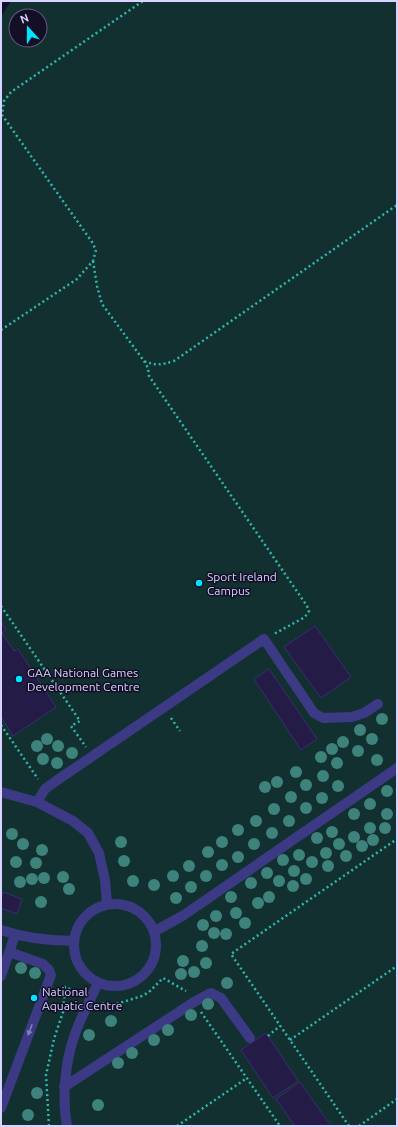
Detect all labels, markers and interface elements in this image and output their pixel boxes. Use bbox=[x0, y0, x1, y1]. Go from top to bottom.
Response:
north arrow bbox=[8, 8, 48, 48]
text: N bbox=[18, 12, 30, 26]
place label: Sport Ireland Campus bbox=[207, 570, 277, 597]
marker: Sport Ireland Campus bbox=[194, 578, 204, 588]
place label: GAA National Games Development Centre bbox=[27, 666, 140, 693]
marker: GAA National Games Development Centre bbox=[14, 674, 24, 684]
place label: National Aquatic Centre bbox=[42, 985, 123, 1012]
marker: National Aquatic Centre bbox=[29, 993, 39, 1003]
one-way arrow bbox=[27, 1025, 33, 1037]

